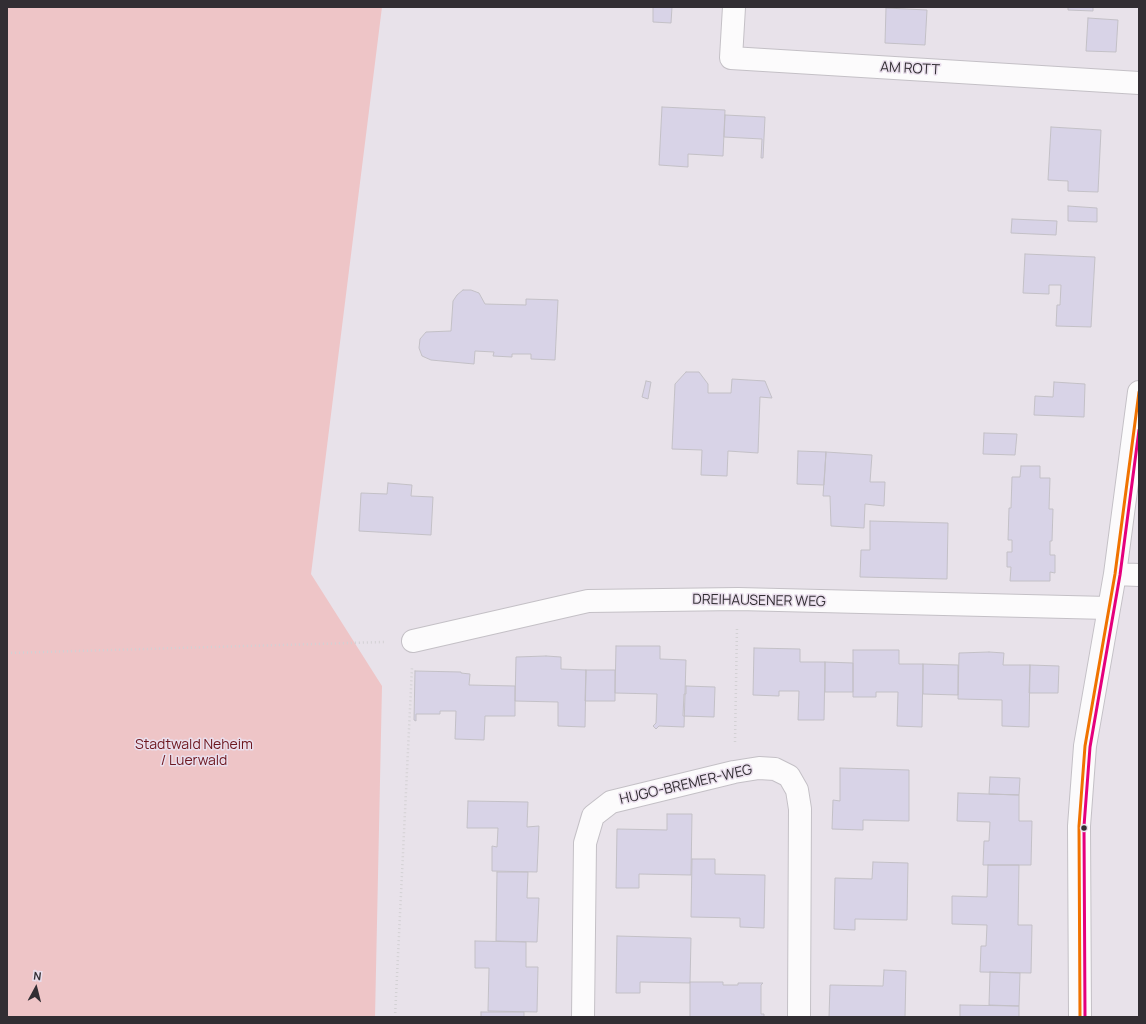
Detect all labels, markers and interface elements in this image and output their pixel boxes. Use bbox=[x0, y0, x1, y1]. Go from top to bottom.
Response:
street label: AM ROTT bbox=[880, 59, 940, 79]
street label: DREIHAUSENER WEG bbox=[692, 591, 826, 611]
park label: Stadtwald Neheim / Luerwald bbox=[135, 737, 253, 770]
street label: HUGO-BREMER-WEG bbox=[618, 762, 754, 808]
unlabelled marker bbox=[1079, 823, 1089, 833]
north arrow bbox=[16, 968, 56, 1008]
text: N bbox=[33, 968, 42, 984]

